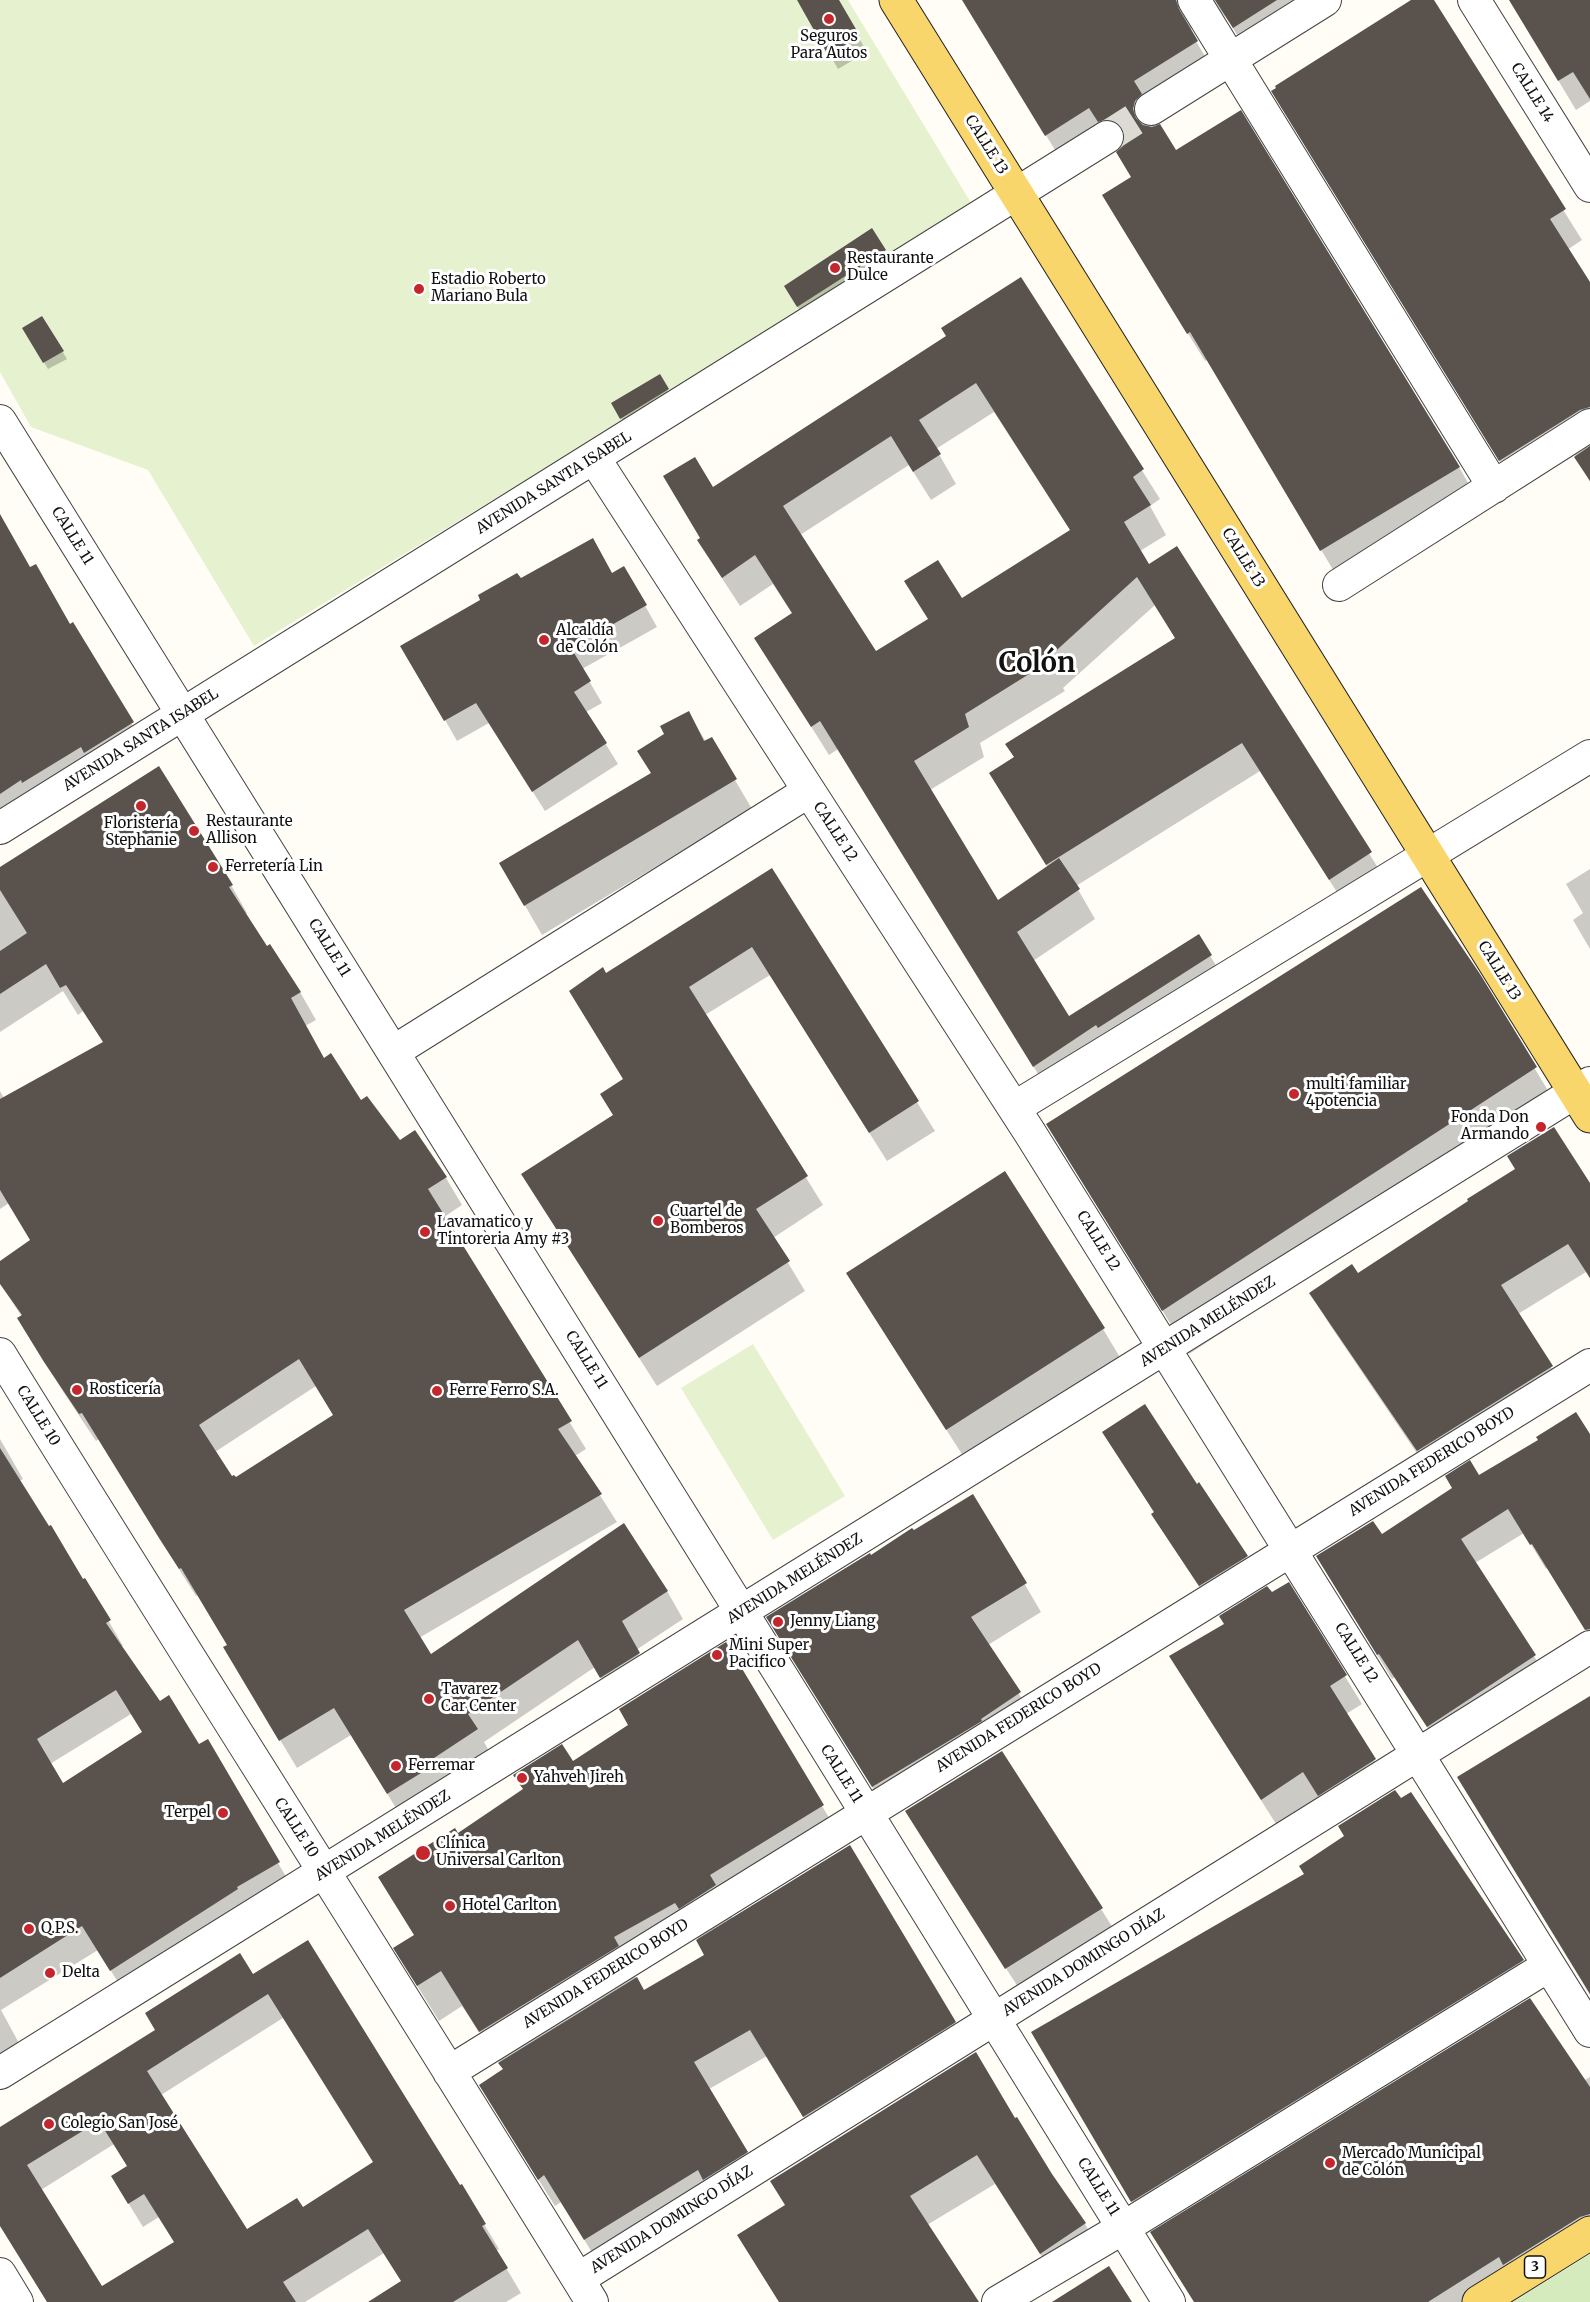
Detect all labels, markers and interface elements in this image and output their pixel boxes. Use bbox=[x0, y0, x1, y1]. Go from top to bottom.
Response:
marker: Seguros Para Autos bbox=[822, 12, 836, 26]
place label: Seguros Para Autos bbox=[791, 28, 867, 63]
street label: CALLE 14 bbox=[1507, 60, 1557, 126]
street label: CALLE 13 bbox=[961, 112, 1011, 178]
place label: Restaurante Dulce bbox=[847, 250, 933, 285]
marker: Restaurante Dulce bbox=[828, 261, 842, 275]
place label: Estadio Roberto Mariano Bula bbox=[431, 271, 546, 306]
marker: Estadio Roberto Mariano Bula bbox=[412, 282, 426, 296]
street label: AVENIDA SANTA ISABEL bbox=[473, 428, 635, 538]
street label: CALLE 11 bbox=[47, 504, 97, 568]
street label: CALLE 13 bbox=[1218, 525, 1268, 591]
place label: Alcaldía de Colón bbox=[556, 622, 618, 657]
marker: Alcaldía de Colón bbox=[537, 633, 551, 647]
district label: Colón bbox=[999, 648, 1075, 680]
street label: AVENIDA SANTA ISABEL bbox=[60, 685, 222, 795]
marker: Floristería Stephanie bbox=[134, 799, 148, 813]
street label: CALLE 12 bbox=[809, 799, 861, 865]
place label: Restaurante Allison bbox=[206, 813, 292, 848]
place label: Floristería Stephanie bbox=[104, 815, 178, 850]
marker: Restaurante Allison bbox=[187, 824, 201, 838]
place label: Ferretería Lin bbox=[225, 858, 323, 876]
marker: Ferretería Lin bbox=[206, 860, 220, 874]
street label: CALLE 11 bbox=[304, 916, 354, 980]
street label: CALLE 13 bbox=[1474, 938, 1524, 1004]
place label: multi familiar 4potencia bbox=[1306, 1076, 1407, 1111]
marker: multi familiar 4potencia bbox=[1287, 1087, 1301, 1101]
place label: Fonda Don Armando bbox=[1451, 1109, 1529, 1144]
marker: Fonda Don Armando bbox=[1534, 1120, 1548, 1134]
place label: Cuartel de Bomberos bbox=[670, 1203, 744, 1238]
street label: CALLE 12 bbox=[1073, 1208, 1123, 1274]
place label: Lavamatico y Tintoreria Amy #3 bbox=[437, 1214, 569, 1249]
marker: Cuartel de Bomberos bbox=[651, 1214, 665, 1228]
marker: Lavamatico y Tintoreria Amy #3 bbox=[418, 1225, 432, 1239]
street label: AVENIDA MELÉNDEZ bbox=[1137, 1273, 1279, 1371]
street label: CALLE 11 bbox=[561, 1328, 611, 1392]
place label: Rosticería bbox=[89, 1381, 161, 1399]
place label: Ferre Ferro S.A. bbox=[449, 1382, 559, 1400]
street label: CALLE 10 bbox=[12, 1383, 64, 1449]
marker: Rosticería bbox=[70, 1383, 84, 1397]
marker: Ferre Ferro S.A. bbox=[430, 1384, 444, 1398]
street label: AVENIDA FEDERICO BOYD bbox=[1346, 1404, 1518, 1520]
street label: AVENIDA MELÉNDEZ bbox=[724, 1530, 866, 1628]
place label: Jenny Liang bbox=[790, 1613, 876, 1631]
marker: Jenny Liang bbox=[771, 1615, 785, 1629]
street label: CALLE 12 bbox=[1331, 1620, 1381, 1686]
place label: Mini Super Pacifico bbox=[729, 1637, 809, 1672]
marker: Mini Super Pacifico bbox=[710, 1648, 724, 1662]
street label: AVENIDA FEDERICO BOYD bbox=[933, 1660, 1105, 1776]
place label: Tavarez Car Center bbox=[441, 1681, 516, 1716]
marker: Tavarez Car Center bbox=[422, 1692, 436, 1706]
street label: CALLE 11 bbox=[816, 1742, 866, 1806]
place label: Ferremar bbox=[408, 1757, 475, 1775]
marker: Ferremar bbox=[389, 1759, 403, 1773]
place label: Yahveh Jireh bbox=[534, 1769, 624, 1787]
marker: Yahveh Jireh bbox=[515, 1771, 529, 1785]
street label: AVENIDA MELÉNDEZ bbox=[312, 1787, 454, 1885]
street label: CALLE 10 bbox=[270, 1795, 322, 1861]
place label: Terpel bbox=[164, 1804, 211, 1822]
marker: Terpel bbox=[216, 1806, 230, 1820]
place label: Clínica Universal Carlton bbox=[436, 1835, 561, 1870]
marker: Clínica Universal Carlton bbox=[414, 1844, 432, 1862]
place label: Hotel Carlton bbox=[462, 1897, 557, 1915]
marker: Hotel Carlton bbox=[443, 1899, 457, 1913]
street label: AVENIDA DOMINGO DÍAZ bbox=[999, 1905, 1169, 2021]
street label: AVENIDA FEDERICO BOYD bbox=[520, 1916, 692, 2032]
place label: Q.P.S. bbox=[41, 1920, 79, 1938]
marker: Q.P.S. bbox=[22, 1922, 36, 1936]
place label: Delta bbox=[62, 1964, 100, 1982]
marker: Delta bbox=[43, 1966, 57, 1980]
place label: Colegio San José bbox=[61, 2115, 178, 2133]
marker: Colegio San José bbox=[42, 2117, 56, 2131]
place label: Mercado Municipal de Colón bbox=[1342, 2145, 1481, 2180]
street label: CALLE 11 bbox=[1073, 2155, 1123, 2219]
marker: Mercado Municipal de Colón bbox=[1323, 2156, 1337, 2170]
street label: AVENIDA DOMINGO DÍAZ bbox=[587, 2162, 757, 2278]
road number: 3 bbox=[1524, 2256, 1546, 2278]

